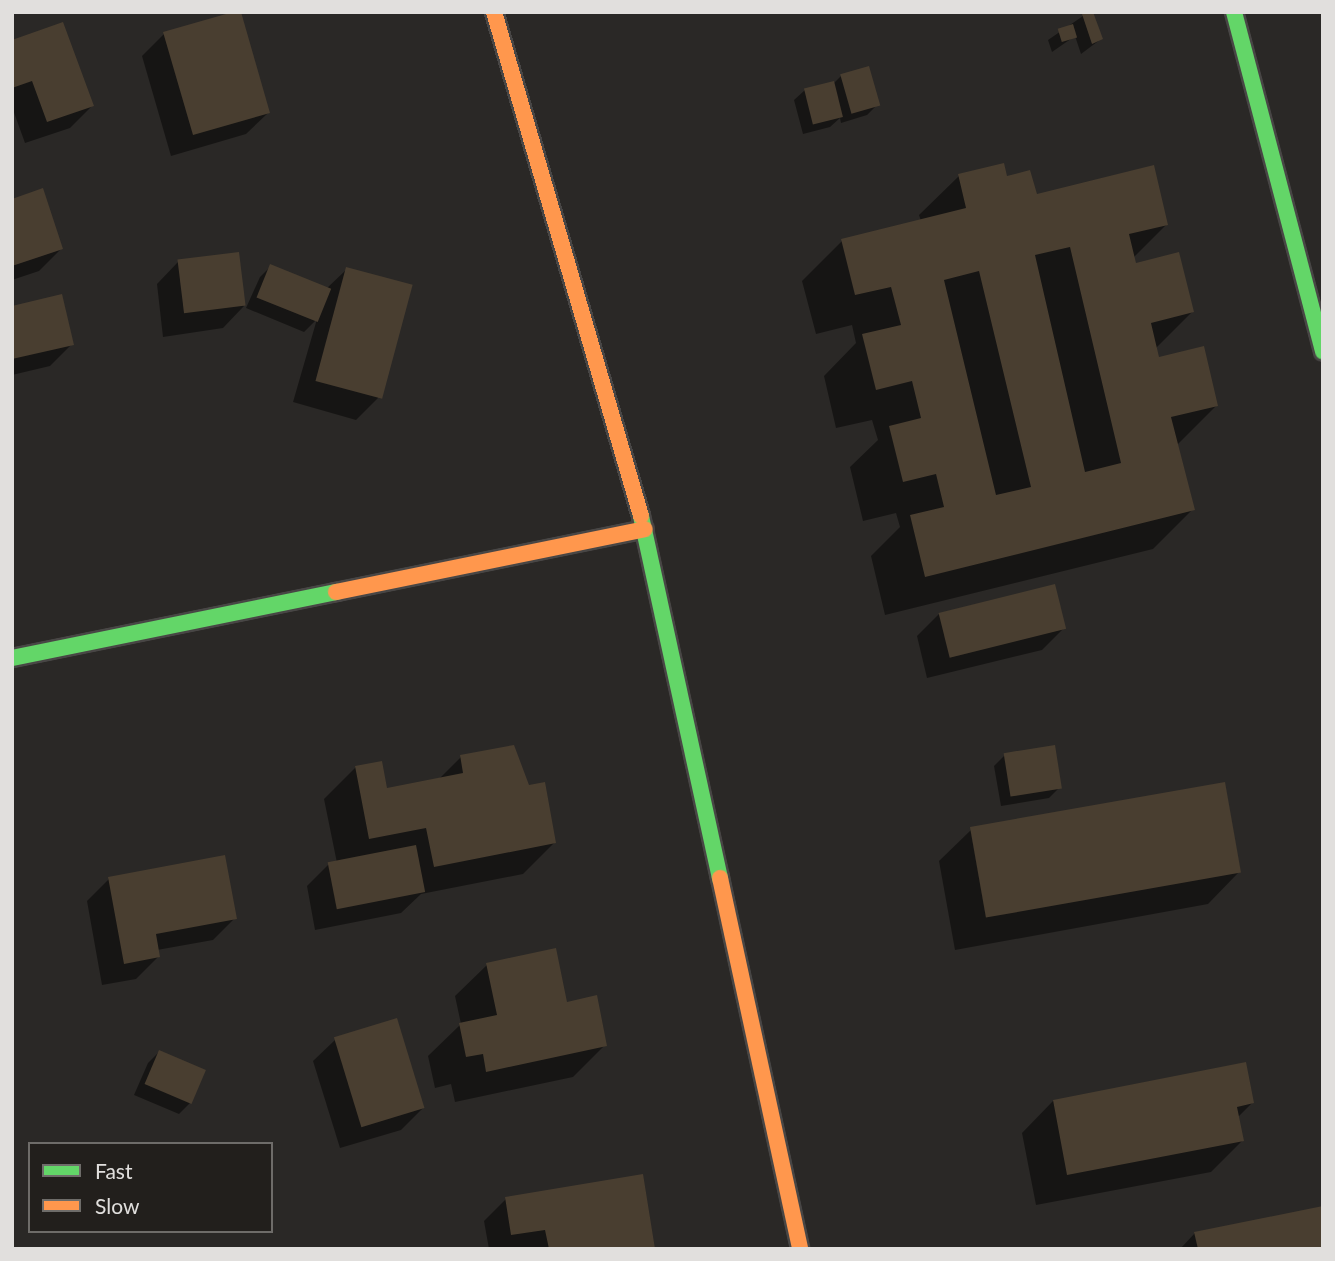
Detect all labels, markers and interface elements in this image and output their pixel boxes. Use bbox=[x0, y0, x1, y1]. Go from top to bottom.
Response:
legend bbox=[28, 1142, 273, 1233]
text: Fast bbox=[95, 1158, 132, 1183]
text: Slow bbox=[95, 1193, 139, 1218]

